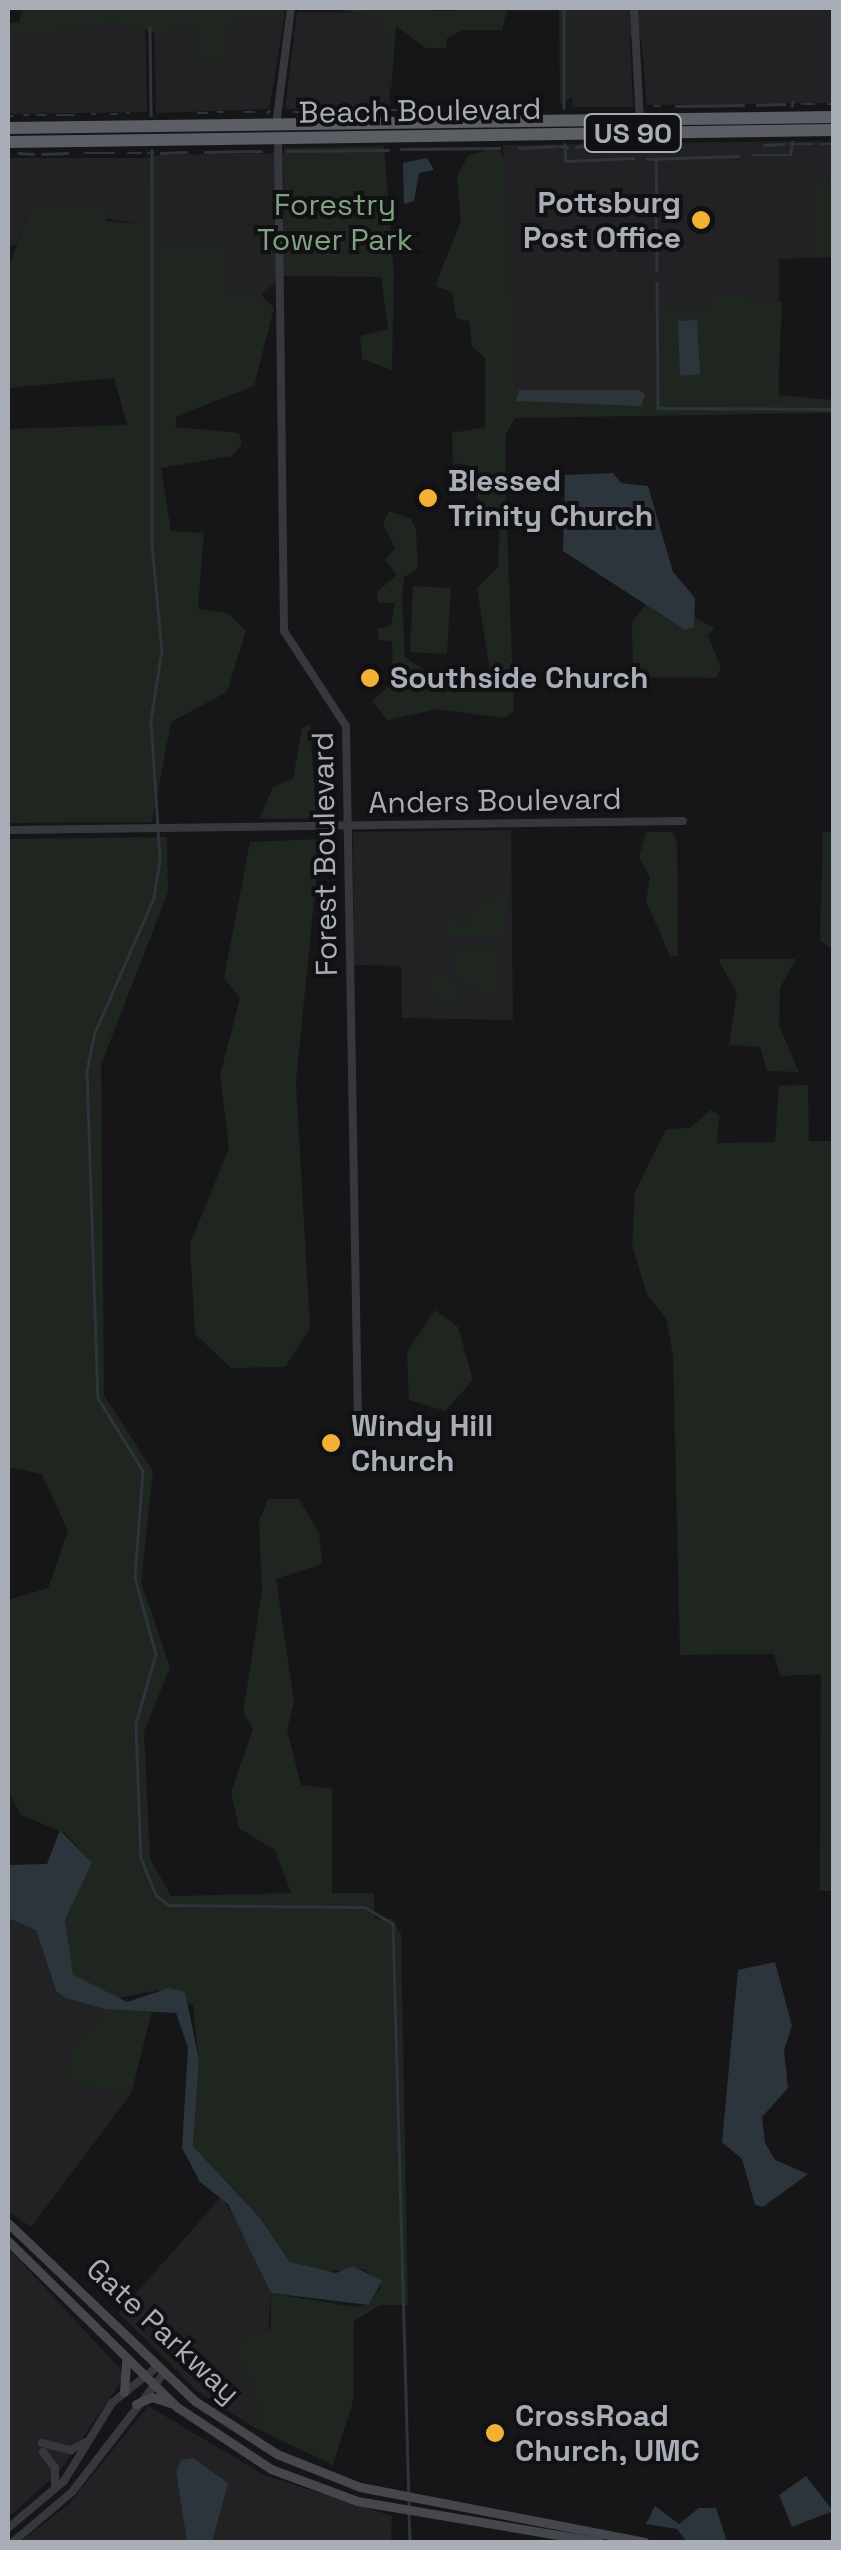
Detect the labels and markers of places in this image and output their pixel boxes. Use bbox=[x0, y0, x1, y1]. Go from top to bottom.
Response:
place label: Pottsburg Post Office bbox=[523, 185, 681, 256]
marker: Pottsburg Post Office bbox=[690, 209, 712, 231]
place label: Blessed Trinity Church bbox=[448, 463, 653, 534]
marker: Blessed Trinity Church bbox=[417, 487, 439, 509]
place label: Southside Church bbox=[390, 660, 648, 696]
marker: Southside Church bbox=[359, 667, 381, 689]
place label: Windy Hill Church bbox=[351, 1408, 493, 1478]
marker: Windy Hill Church bbox=[320, 1432, 342, 1454]
place label: CrossRoad Church, UMC bbox=[515, 2398, 701, 2468]
marker: CrossRoad Church, UMC bbox=[484, 2422, 506, 2444]

